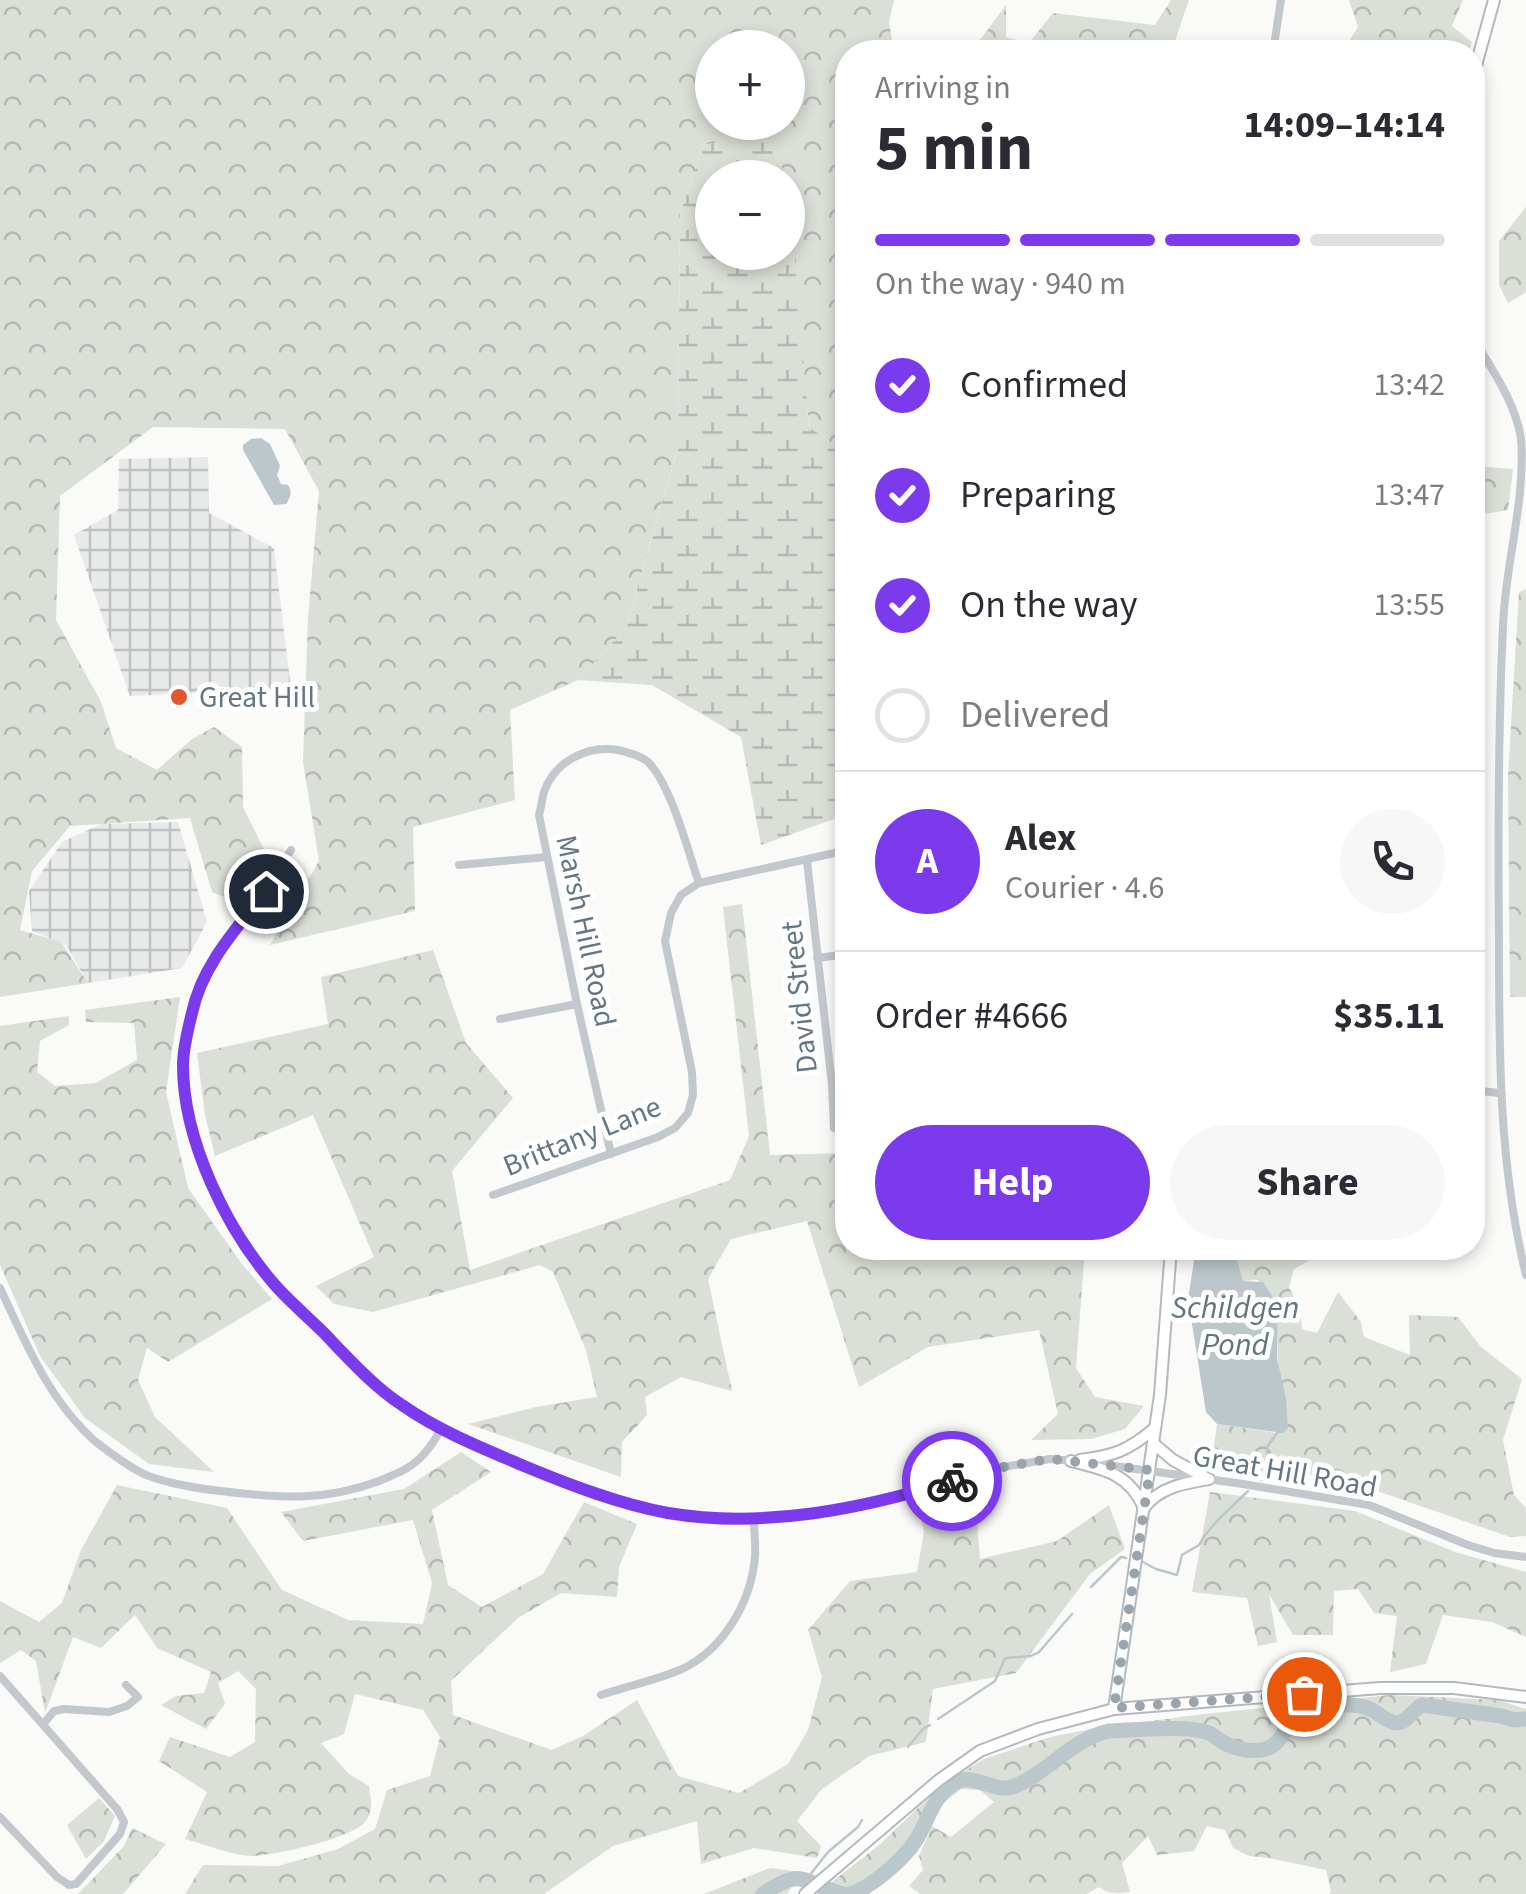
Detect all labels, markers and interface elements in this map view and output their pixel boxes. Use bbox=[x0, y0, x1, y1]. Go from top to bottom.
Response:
map controls bbox=[695, 30, 805, 270]
button: + bbox=[695, 30, 805, 140]
text: Arriving in bbox=[875, 65, 1011, 111]
text: 14:09–14:14 bbox=[1243, 98, 1445, 152]
text: 5 min bbox=[875, 102, 1033, 195]
button: − bbox=[695, 160, 805, 270]
text: On the way · 940 m bbox=[875, 261, 1126, 307]
icon: check bbox=[875, 358, 930, 413]
text: Confirmed bbox=[960, 358, 1128, 412]
text: 13:42 bbox=[1373, 362, 1445, 408]
icon: check bbox=[875, 468, 930, 523]
text: Preparing bbox=[960, 468, 1115, 522]
text: 13:47 bbox=[1373, 472, 1445, 518]
icon: check bbox=[875, 578, 930, 633]
text: On the way bbox=[960, 578, 1137, 632]
text: 13:55 bbox=[1373, 582, 1445, 628]
place label: Great Hill bbox=[199, 676, 315, 719]
marker: Great Hill bbox=[168, 686, 190, 708]
text: Delivered bbox=[960, 688, 1110, 742]
button: phone bbox=[1340, 809, 1445, 914]
text: Alex bbox=[1005, 811, 1076, 865]
street label: Marsh Hill Road bbox=[544, 831, 627, 1031]
text: A bbox=[917, 834, 938, 888]
pin bbox=[224, 849, 309, 934]
icon: home bbox=[239, 864, 294, 919]
text: Courier · 4.6 bbox=[1005, 865, 1165, 911]
street label: David Street bbox=[770, 919, 829, 1075]
text: Order #4666 bbox=[875, 989, 1068, 1043]
text: $35.11 bbox=[1333, 989, 1445, 1043]
street label: Brittany Lane bbox=[497, 1085, 668, 1188]
button: Help bbox=[875, 1125, 1150, 1240]
button: Share bbox=[1170, 1125, 1445, 1240]
water label: Schildgen Pond bbox=[1171, 1285, 1299, 1368]
courier bbox=[902, 1431, 1002, 1531]
street label: Great Hill Road bbox=[1189, 1434, 1381, 1509]
icon: bike bbox=[925, 1454, 980, 1509]
pin bbox=[1262, 1652, 1347, 1737]
icon: bag bbox=[1277, 1667, 1332, 1722]

